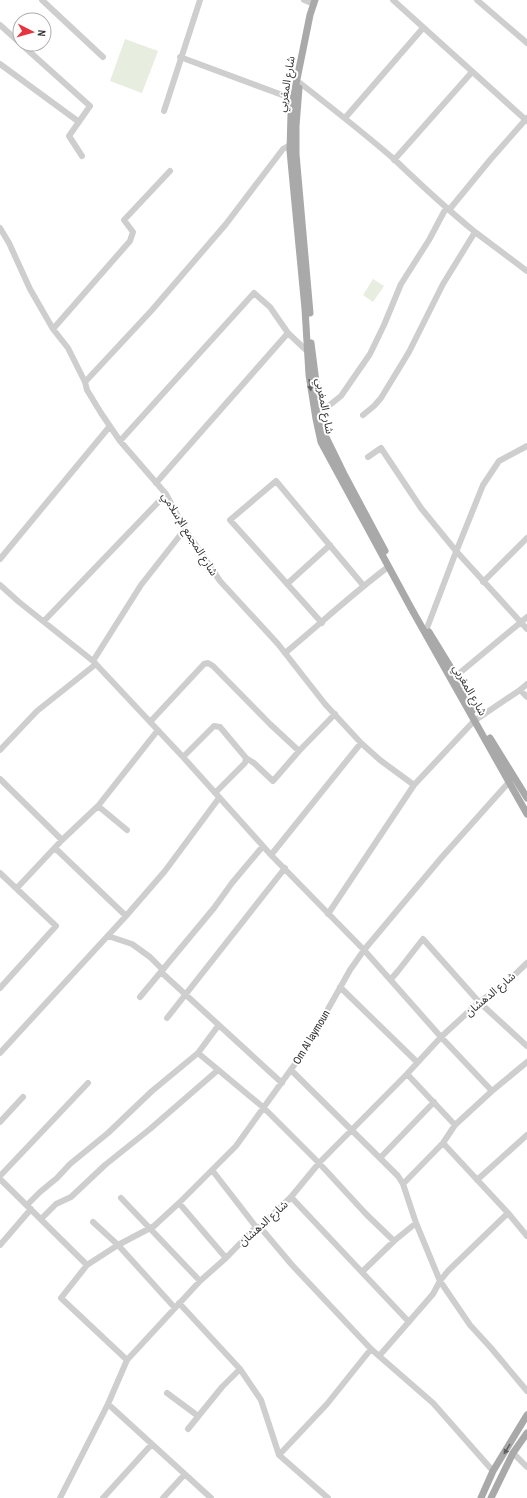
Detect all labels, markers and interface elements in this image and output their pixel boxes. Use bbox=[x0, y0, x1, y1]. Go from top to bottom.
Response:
north arrow bbox=[12, 12, 52, 52]
text: N bbox=[35, 29, 49, 37]
street label: شارع المغربي bbox=[274, 55, 300, 114]
street label: شارع المغربي bbox=[310, 377, 337, 436]
one-way arrow bbox=[307, 379, 313, 391]
street label: شارع المجمع الإسلامي bbox=[157, 490, 221, 580]
street label: شارع المغربي bbox=[448, 662, 490, 720]
street label: شارع الدهشان bbox=[462, 969, 519, 1020]
street label: Om Al laymoun bbox=[289, 1007, 333, 1067]
street label: شارع الدهشان bbox=[235, 1197, 292, 1250]
one-way arrow bbox=[503, 1443, 510, 1455]

